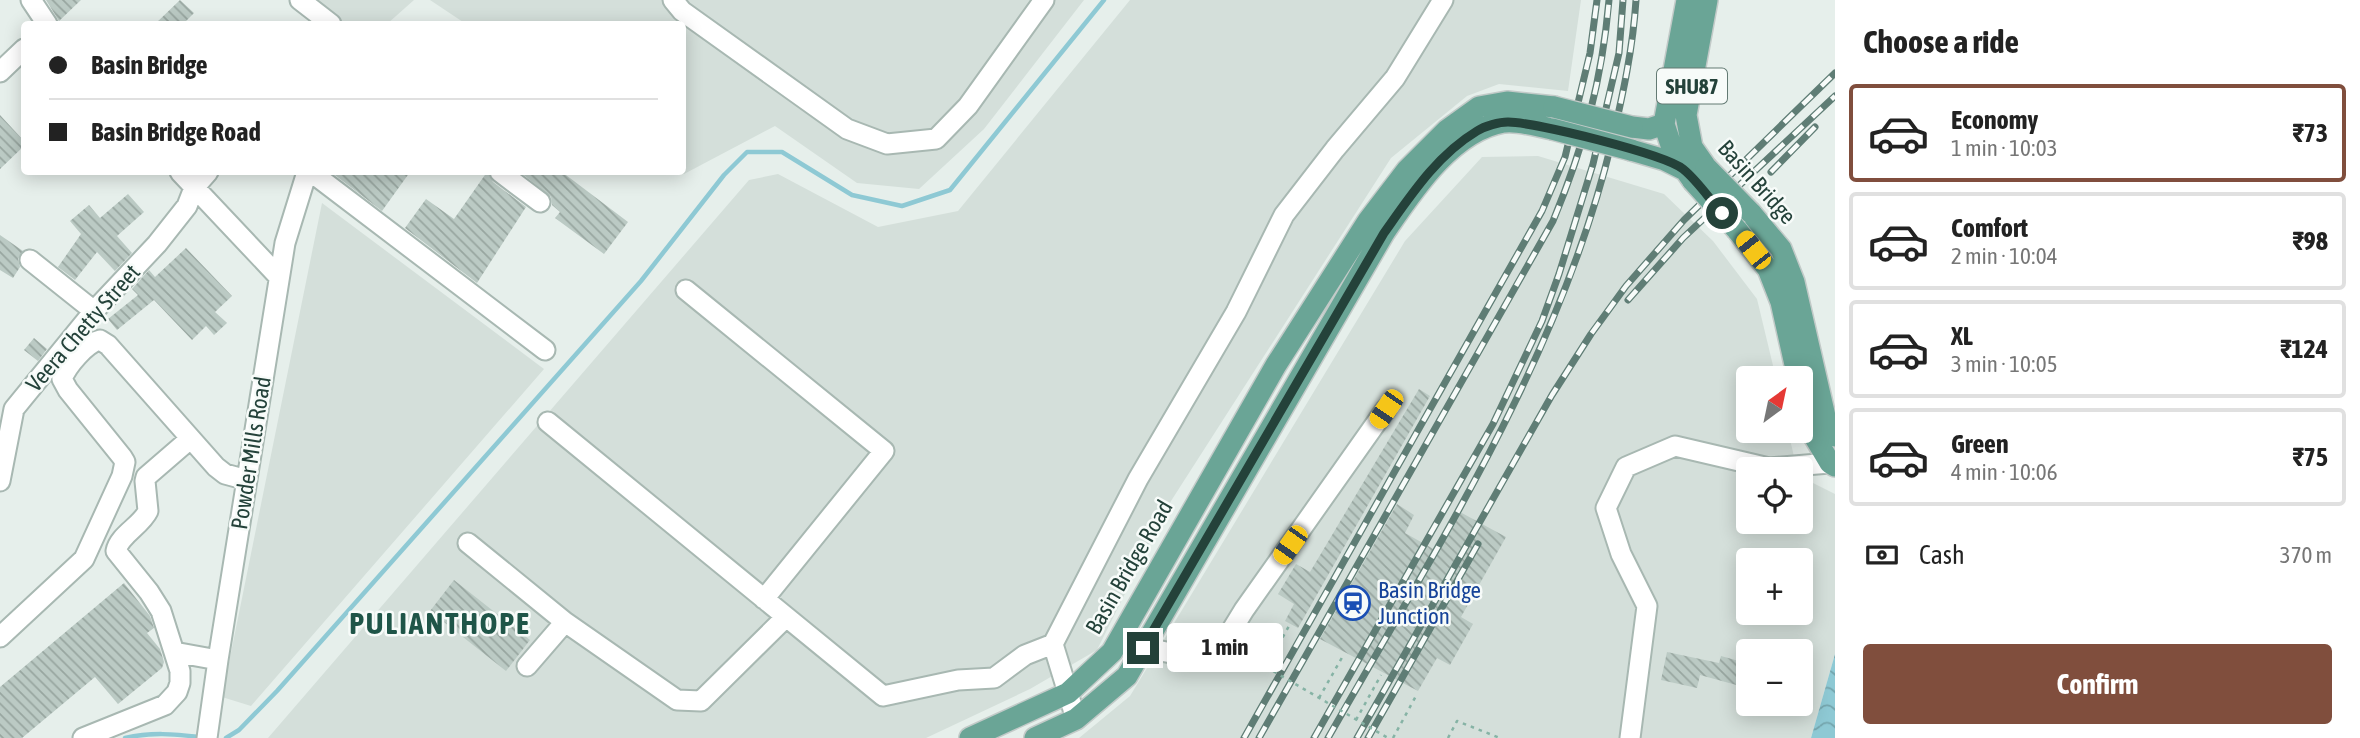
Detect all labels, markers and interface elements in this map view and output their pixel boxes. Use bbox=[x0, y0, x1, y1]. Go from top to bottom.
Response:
text: Choose a ride bbox=[1863, 23, 2019, 60]
text: Basin Bridge bbox=[91, 50, 208, 80]
road number: SHU87 bbox=[1657, 68, 1727, 104]
icon: car bbox=[1867, 102, 1930, 165]
text: Economy bbox=[1951, 105, 2038, 135]
text: Basin Bridge Road bbox=[91, 117, 261, 147]
text: ₹73 bbox=[2292, 118, 2328, 148]
street label: Basin Bridge bbox=[1713, 135, 1801, 229]
text: 1 min · 10:03 bbox=[1951, 135, 2057, 161]
route start bbox=[1706, 197, 1738, 229]
icon: car bbox=[1867, 210, 1930, 273]
text: Comfort bbox=[1951, 213, 2028, 243]
text: ₹98 bbox=[2292, 226, 2328, 256]
car bbox=[1732, 227, 1775, 273]
text: 2 min · 10:04 bbox=[1951, 243, 2057, 269]
street label: Veera Chetty Street bbox=[21, 259, 145, 397]
icon: car bbox=[1867, 318, 1930, 381]
text: XL bbox=[1951, 321, 1973, 351]
text: ₹124 bbox=[2280, 334, 2328, 364]
text: 3 min · 10:05 bbox=[1951, 351, 2057, 377]
north arrow bbox=[1736, 366, 1813, 443]
map controls bbox=[1736, 366, 1813, 716]
street label: Powder Mills Road bbox=[226, 375, 276, 531]
car bbox=[1366, 386, 1407, 432]
icon: car bbox=[1867, 426, 1930, 489]
text: Green bbox=[1951, 429, 2009, 459]
text: ₹75 bbox=[2292, 442, 2328, 472]
button: locate bbox=[1736, 457, 1813, 534]
text: 4 min · 10:06 bbox=[1951, 459, 2057, 485]
street label: Basin Bridge Road bbox=[1080, 495, 1178, 639]
car bbox=[1270, 522, 1311, 568]
icon: cash bbox=[1863, 536, 1901, 574]
text: Cash bbox=[1919, 540, 1965, 570]
text: 370 m bbox=[2280, 542, 2332, 568]
button: + bbox=[1736, 548, 1813, 625]
place label: Basin Bridge Junction bbox=[1378, 577, 1481, 629]
station icon: Basin Bridge Junction bbox=[1334, 584, 1372, 622]
district label: PULIANTHOPE bbox=[349, 606, 531, 640]
callout: 1 min bbox=[1168, 624, 1283, 672]
route end bbox=[1127, 632, 1159, 664]
text: 1 min bbox=[1202, 634, 1248, 660]
button: − bbox=[1736, 639, 1813, 716]
button: Confirm bbox=[1863, 644, 2332, 724]

